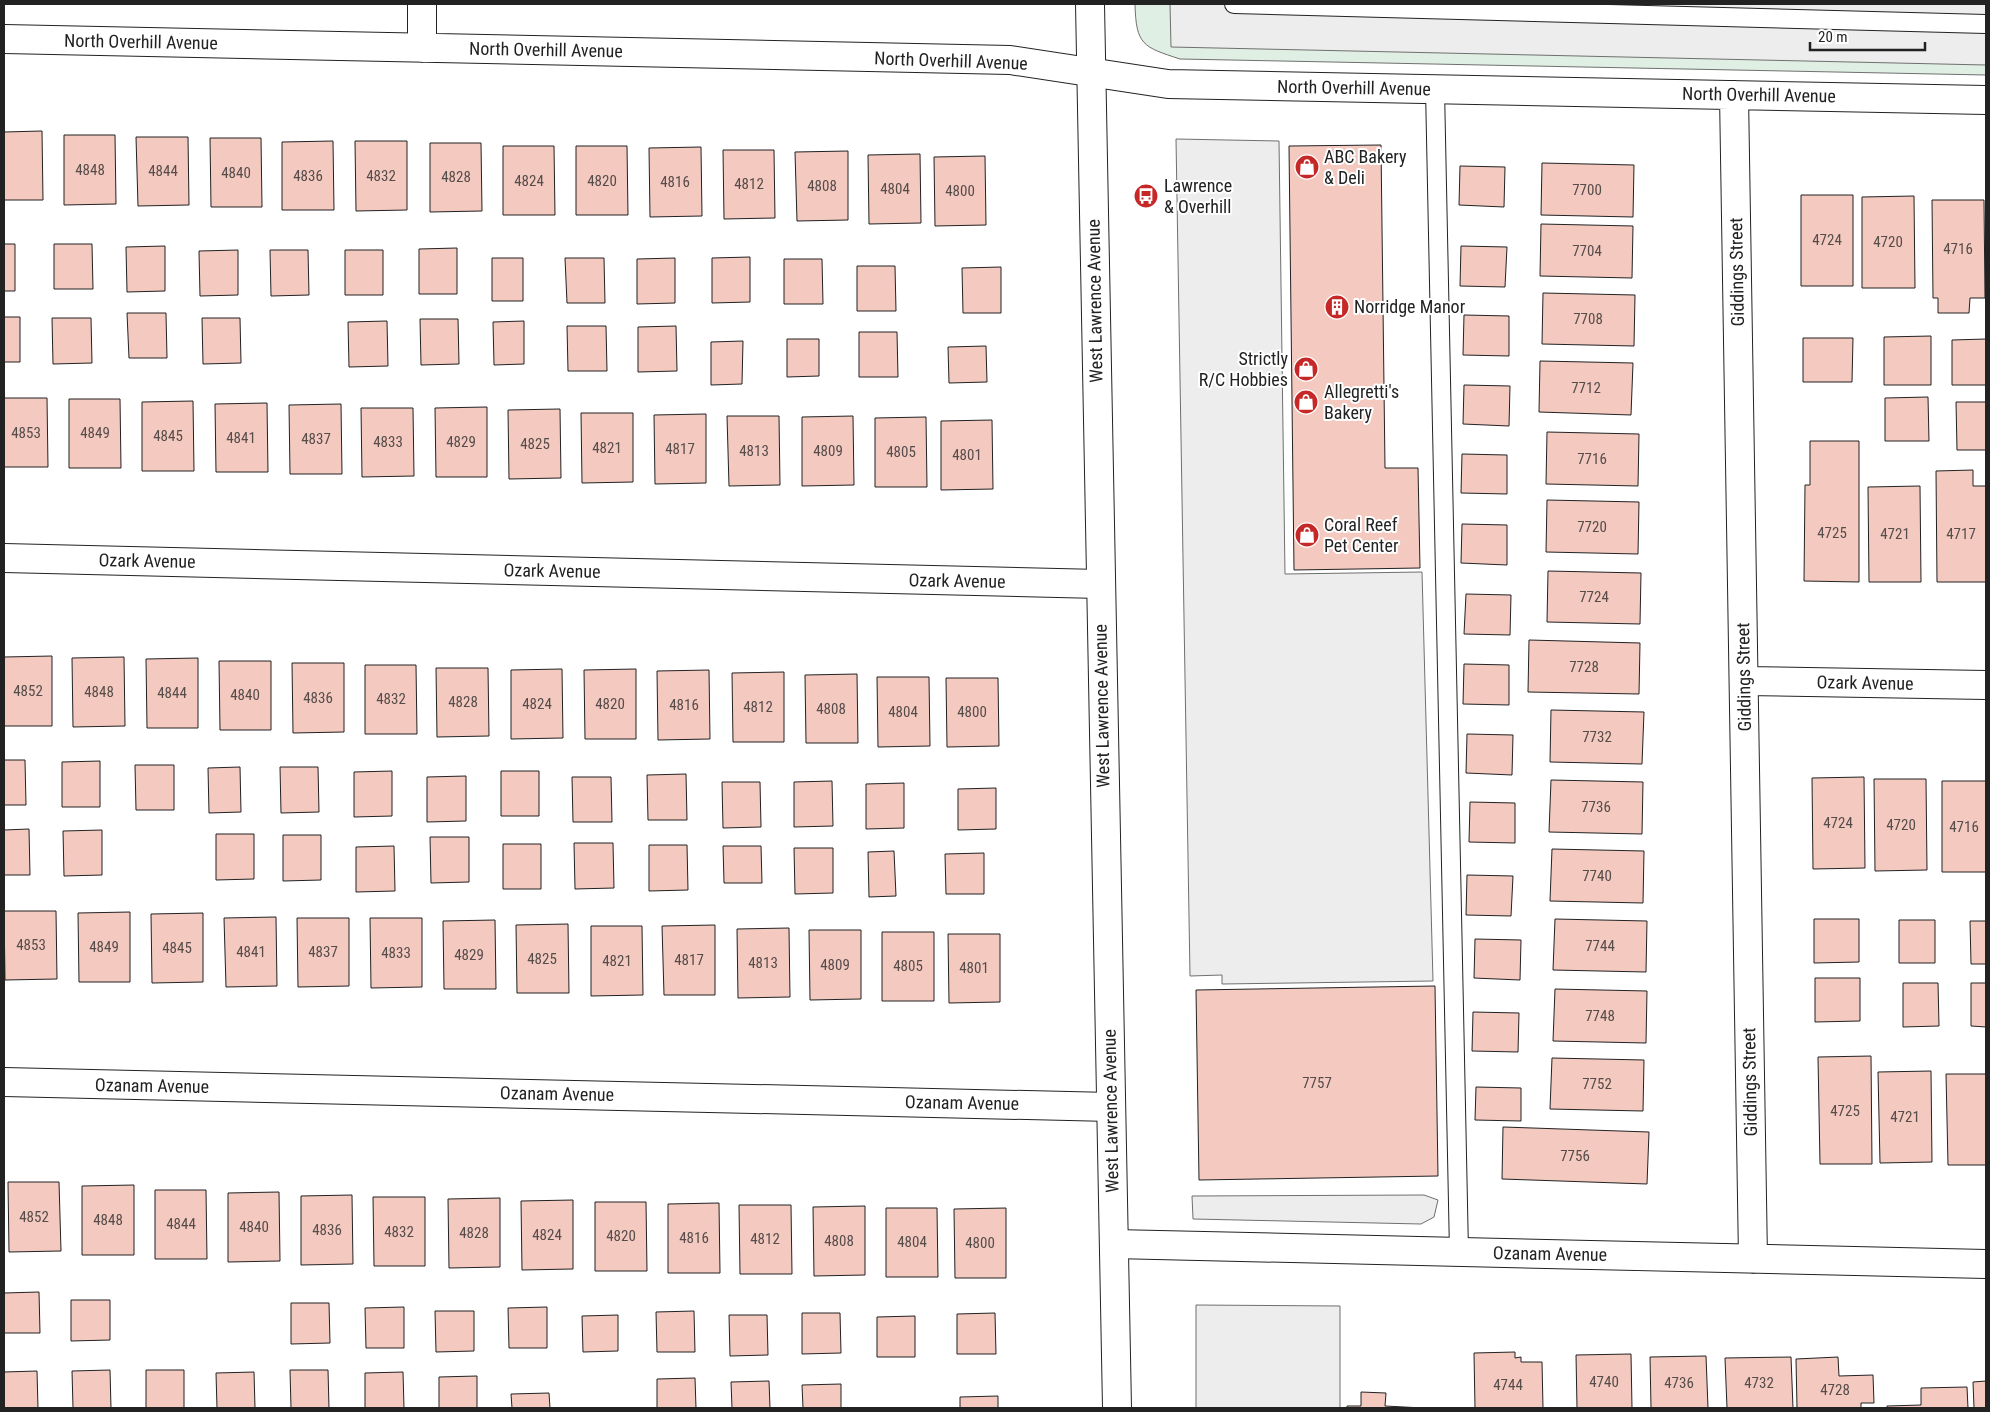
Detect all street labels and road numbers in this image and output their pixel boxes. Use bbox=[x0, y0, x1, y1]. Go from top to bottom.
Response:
street label: North Overhill Avenue bbox=[64, 30, 218, 53]
street label: North Overhill Avenue bbox=[469, 38, 623, 61]
street label: North Overhill Avenue bbox=[874, 47, 1028, 74]
street label: North Overhill Avenue bbox=[1277, 76, 1431, 99]
street label: North Overhill Avenue bbox=[1682, 83, 1836, 106]
street label: Giddings Street bbox=[1725, 217, 1748, 327]
street label: West Lawrence Avenue bbox=[1083, 219, 1106, 383]
street label: Ozark Avenue bbox=[98, 549, 196, 572]
street label: Ozark Avenue bbox=[503, 559, 601, 582]
street label: Ozark Avenue bbox=[908, 569, 1006, 592]
street label: Giddings Street bbox=[1732, 622, 1755, 732]
street label: West Lawrence Avenue bbox=[1090, 624, 1113, 788]
street label: Ozark Avenue bbox=[1816, 671, 1914, 694]
street label: Giddings Street bbox=[1738, 1027, 1761, 1137]
street label: West Lawrence Avenue bbox=[1099, 1029, 1122, 1193]
street label: Ozanam Avenue bbox=[95, 1074, 209, 1097]
street label: Ozanam Avenue bbox=[500, 1082, 614, 1105]
street label: Ozanam Avenue bbox=[905, 1091, 1019, 1114]
street label: Ozanam Avenue bbox=[1493, 1242, 1607, 1265]

